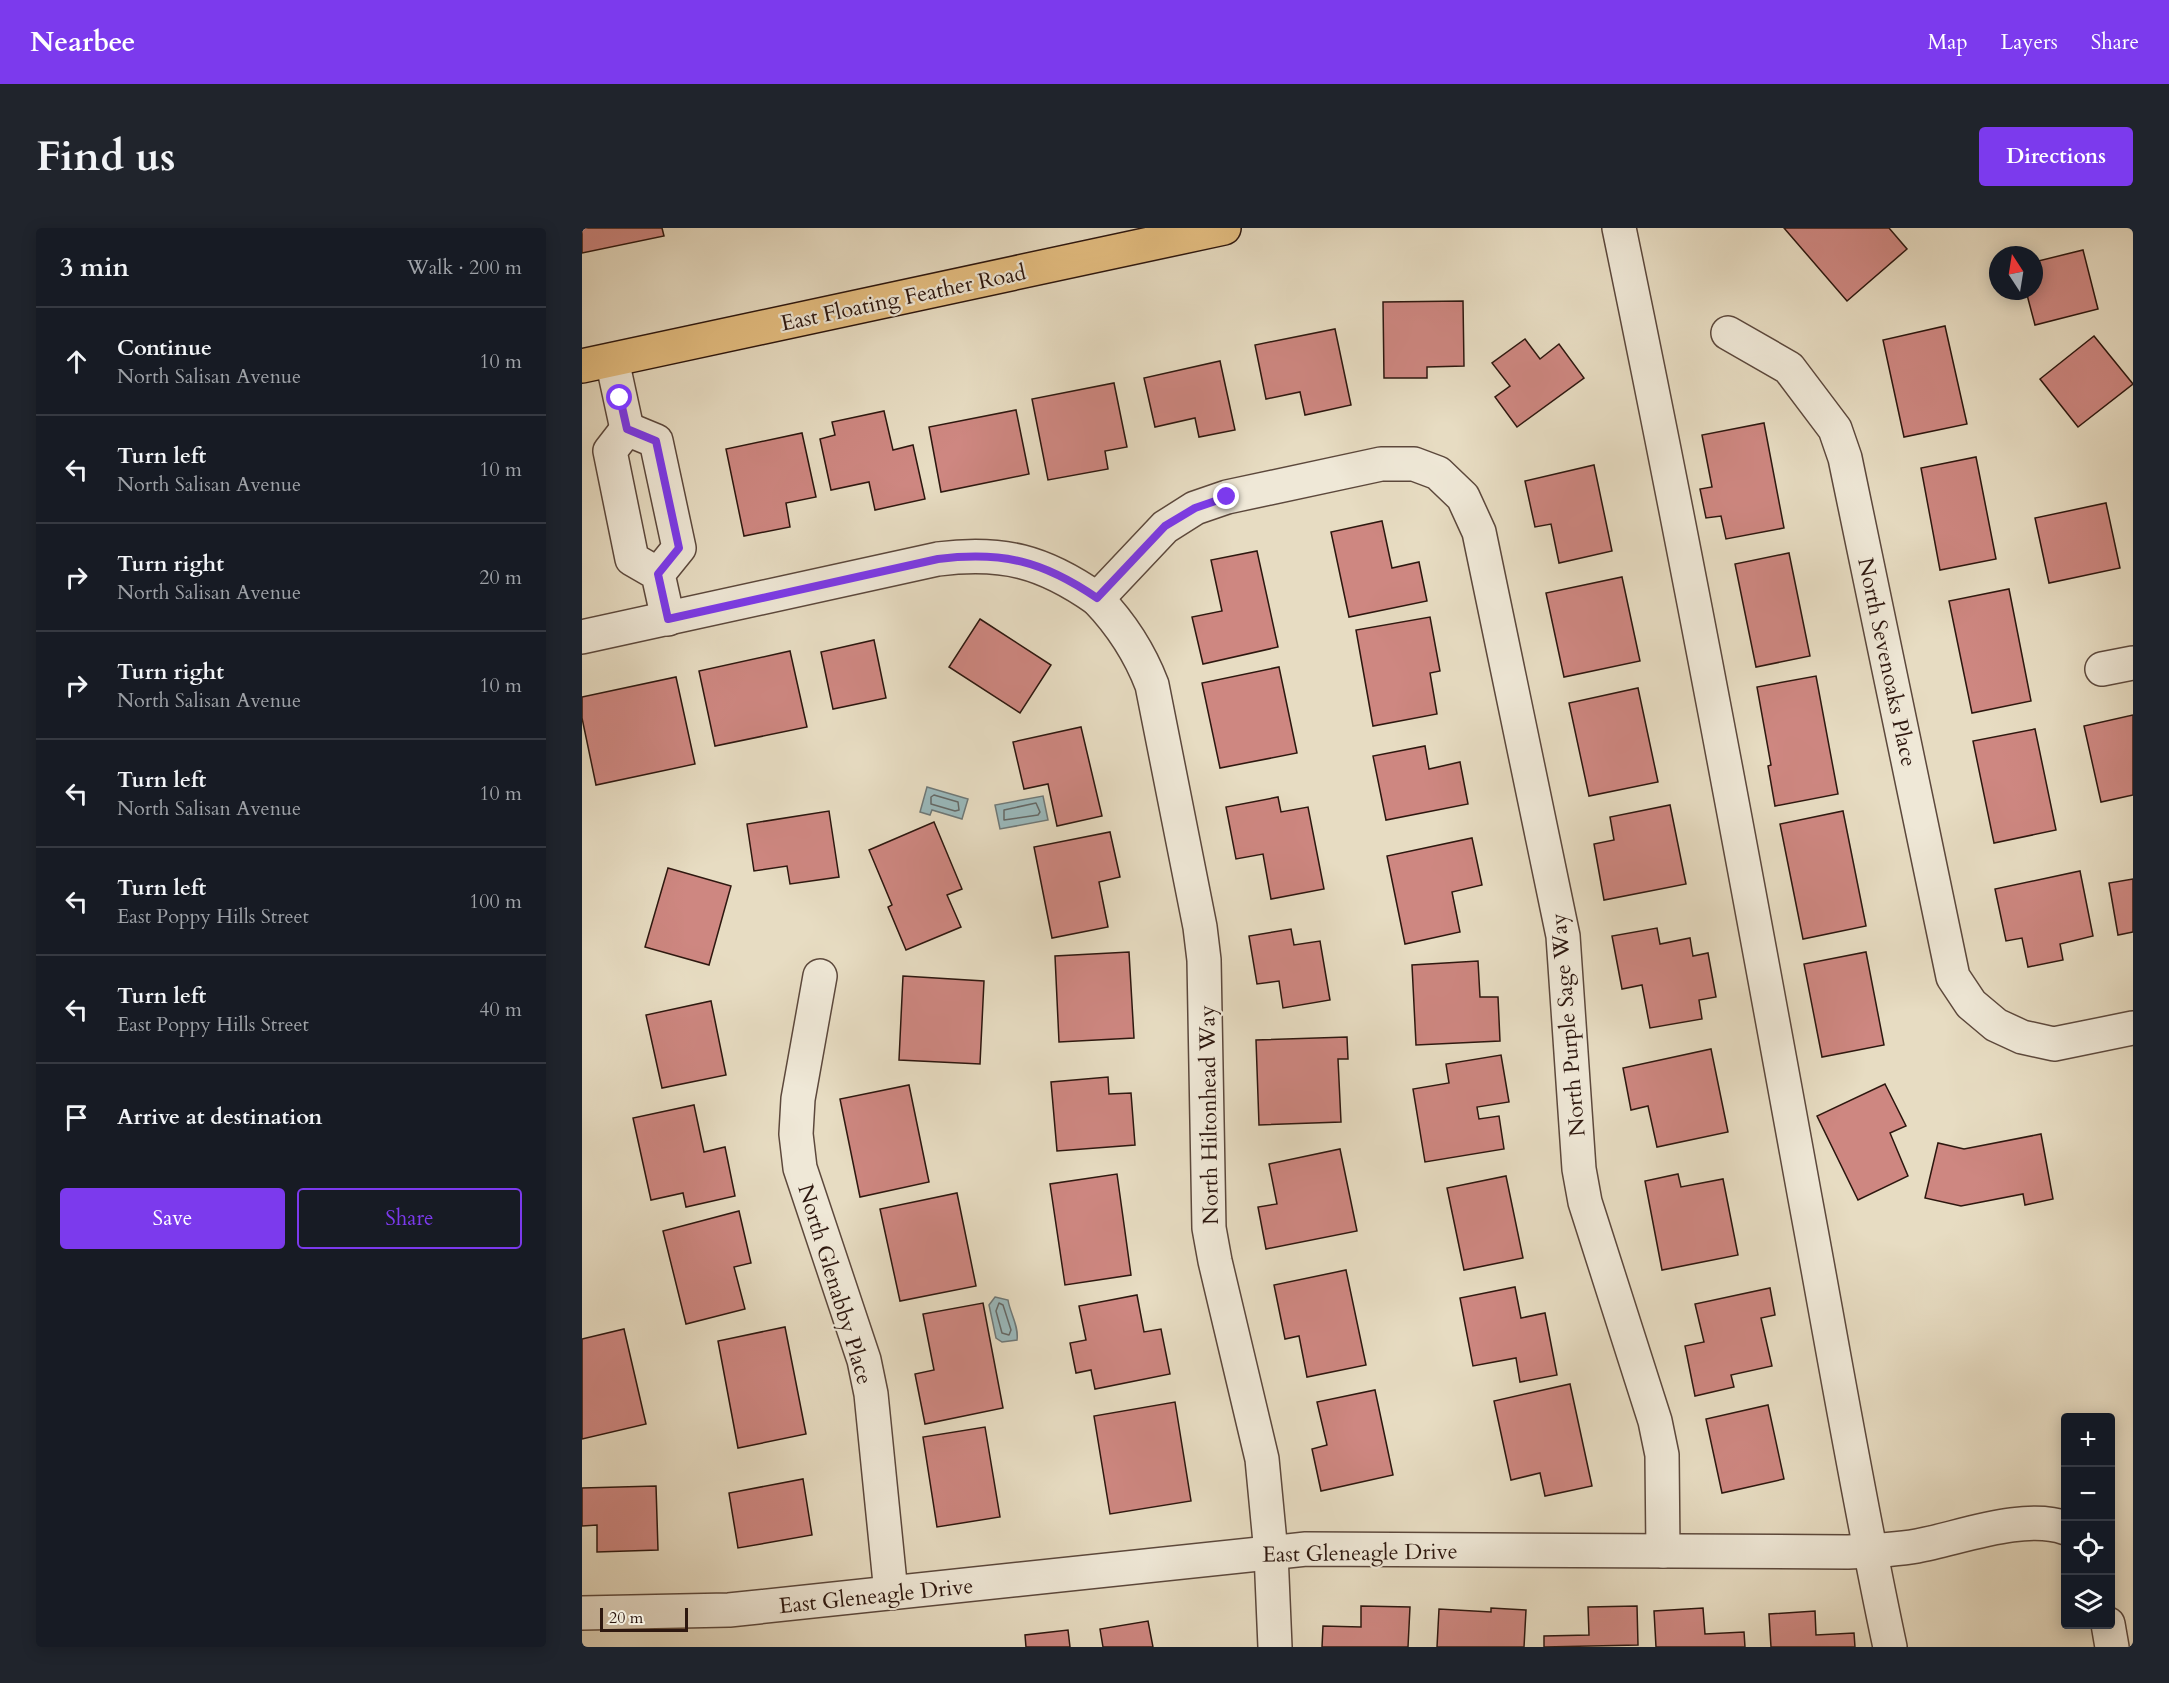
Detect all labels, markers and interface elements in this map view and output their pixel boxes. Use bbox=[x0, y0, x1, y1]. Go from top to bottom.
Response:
text: Nearbee bbox=[30, 23, 135, 61]
text: Map bbox=[1928, 28, 1968, 57]
text: Layers bbox=[2001, 28, 2058, 57]
text: Share bbox=[2091, 28, 2139, 57]
button: Directions bbox=[1979, 127, 2133, 186]
text: Find us bbox=[36, 128, 176, 185]
north arrow bbox=[1989, 246, 2043, 300]
text: 3 min bbox=[60, 250, 129, 285]
text: Walk · 200 m bbox=[407, 254, 522, 281]
street label: East Floating Feather Road bbox=[778, 257, 1029, 339]
text: Continue bbox=[117, 333, 212, 363]
icon: ahead bbox=[60, 345, 93, 378]
text: 10 m bbox=[479, 348, 522, 375]
text: North Salisan Avenue bbox=[117, 363, 301, 390]
route start bbox=[606, 384, 632, 410]
text: Turn left bbox=[117, 441, 206, 471]
icon: left bbox=[60, 453, 93, 486]
text: 10 m bbox=[479, 456, 522, 483]
text: North Salisan Avenue bbox=[117, 471, 301, 498]
route end bbox=[1213, 483, 1239, 509]
text: Turn right bbox=[117, 549, 224, 579]
street label: North Sevenoaks Place bbox=[1850, 555, 1924, 769]
icon: right bbox=[60, 561, 93, 594]
text: 20 m bbox=[479, 564, 522, 591]
text: North Salisan Avenue bbox=[117, 579, 301, 606]
text: Turn right bbox=[117, 657, 224, 687]
icon: right bbox=[60, 669, 93, 702]
text: 10 m bbox=[479, 672, 522, 699]
text: North Salisan Avenue bbox=[117, 687, 301, 714]
text: Turn left bbox=[117, 765, 206, 795]
icon: left bbox=[60, 777, 93, 810]
text: 10 m bbox=[479, 780, 522, 807]
text: North Salisan Avenue bbox=[117, 795, 301, 822]
text: Turn left bbox=[117, 873, 206, 903]
icon: left bbox=[60, 885, 93, 918]
text: 100 m bbox=[469, 888, 522, 915]
text: East Poppy Hills Street bbox=[117, 903, 309, 930]
street label: North Purple Sage Way bbox=[1543, 912, 1593, 1138]
text: Turn left bbox=[117, 981, 206, 1011]
icon: left bbox=[60, 993, 93, 1026]
text: 40 m bbox=[479, 996, 522, 1023]
street label: North Hiltonhead Way bbox=[1192, 1004, 1226, 1225]
text: East Poppy Hills Street bbox=[117, 1011, 309, 1038]
icon: arrive bbox=[60, 1101, 93, 1134]
text: Arrive at destination bbox=[117, 1102, 322, 1132]
street label: North Glenabby Place bbox=[790, 1180, 880, 1388]
button: Save bbox=[60, 1188, 285, 1249]
button: Share bbox=[297, 1188, 522, 1249]
map controls bbox=[2061, 1413, 2115, 1629]
button: + bbox=[2061, 1413, 2115, 1467]
button: − bbox=[2061, 1467, 2115, 1521]
button: locate bbox=[2061, 1521, 2115, 1575]
street label: East Gleneagle Drive bbox=[1262, 1536, 1458, 1570]
street label: East Gleneagle Drive bbox=[777, 1571, 975, 1621]
button: layers bbox=[2061, 1575, 2115, 1629]
scale bar bbox=[600, 1605, 688, 1632]
text: 20 m bbox=[609, 1607, 643, 1629]

